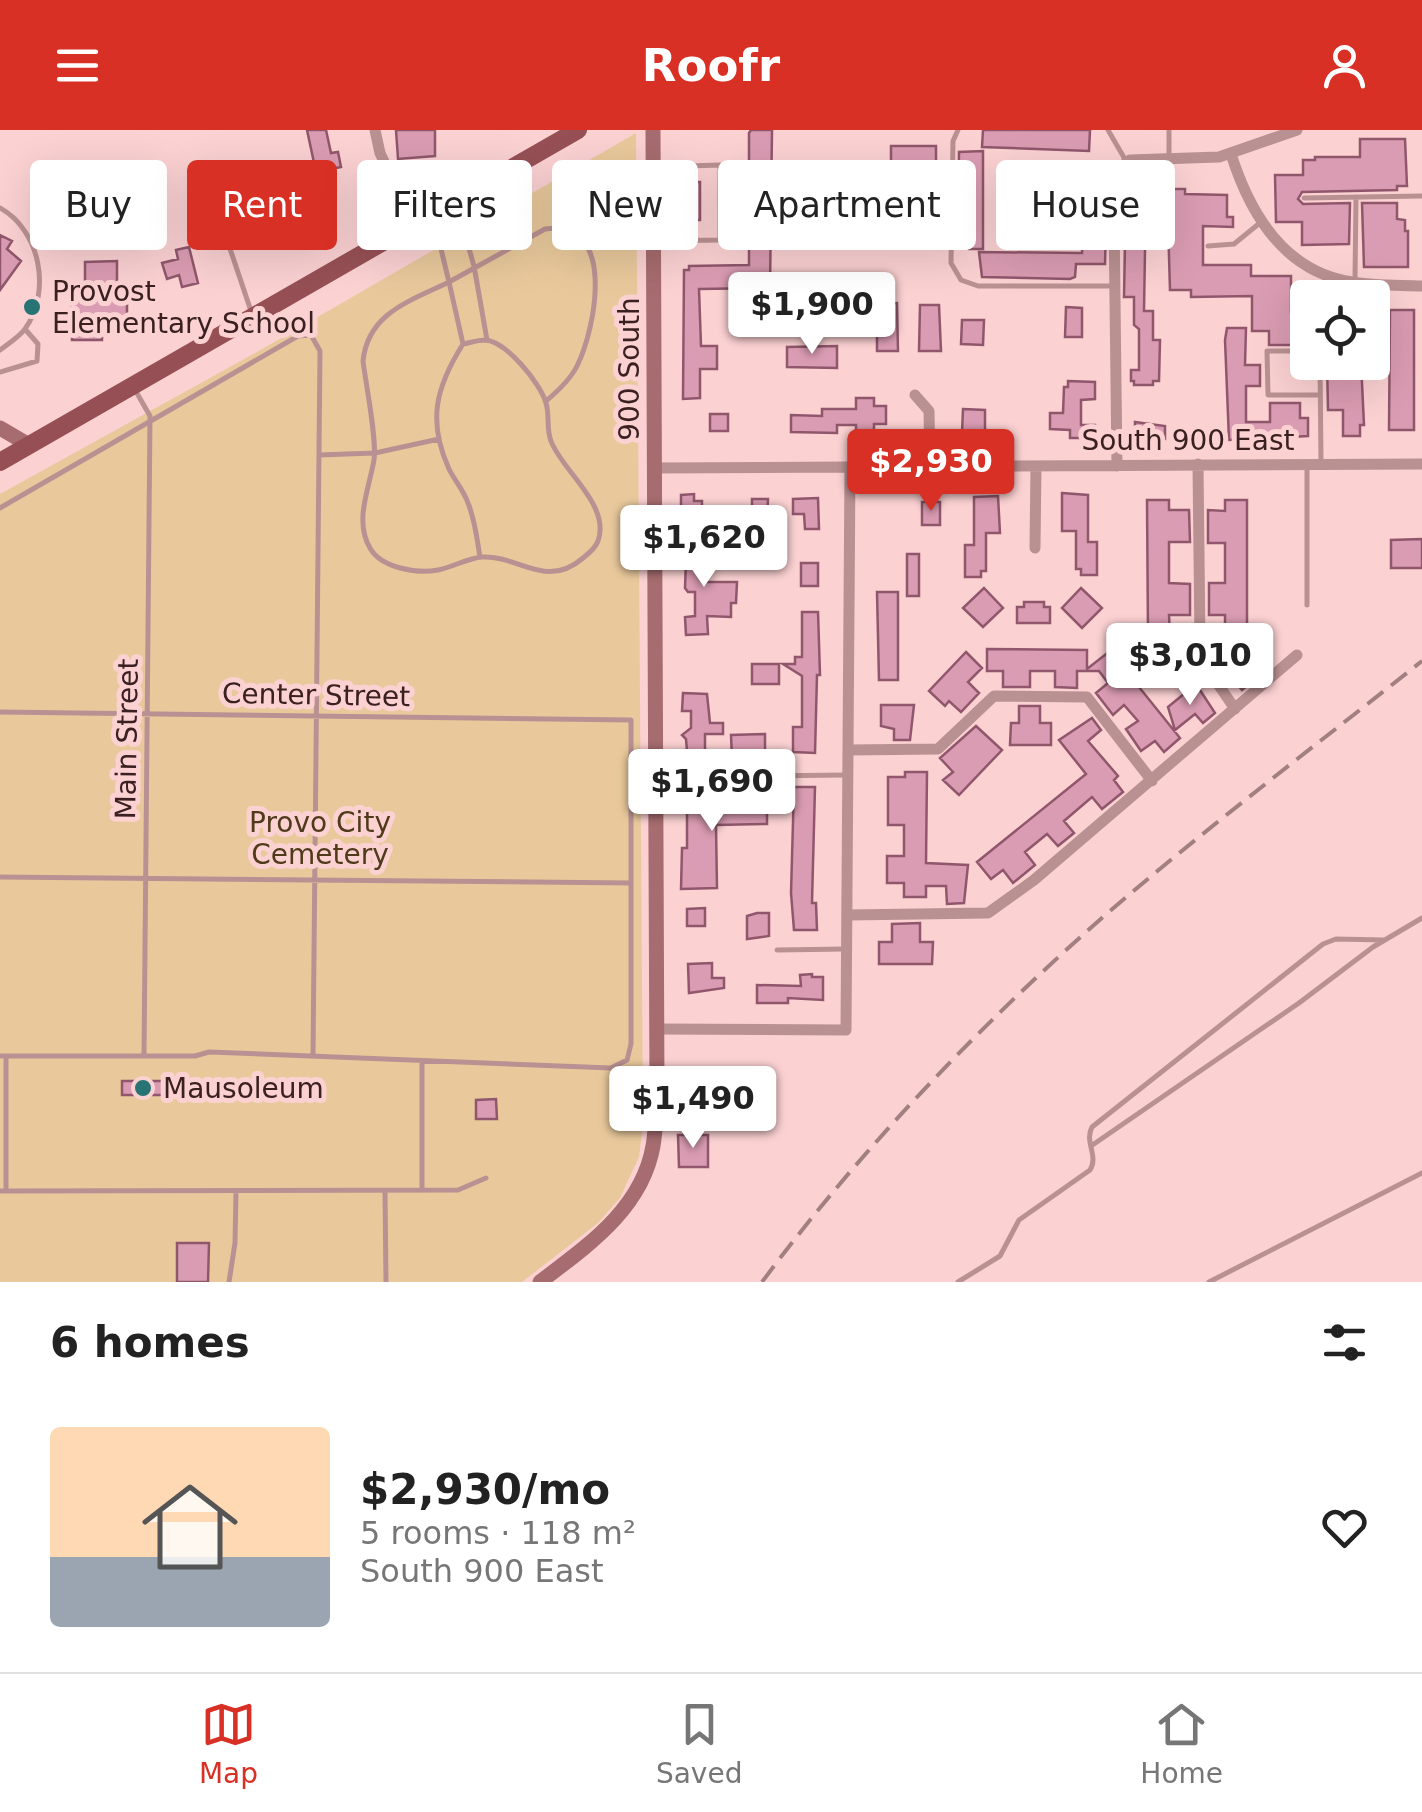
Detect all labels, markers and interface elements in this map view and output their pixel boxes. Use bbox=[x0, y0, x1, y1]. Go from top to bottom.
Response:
icon: menu bbox=[50, 38, 105, 93]
icon: person bbox=[1317, 38, 1372, 93]
text: Roofr bbox=[642, 39, 780, 92]
chip: Buy bbox=[30, 160, 167, 250]
chip: Rent bbox=[187, 160, 337, 250]
chip: Filters bbox=[357, 160, 532, 250]
chip: New bbox=[552, 160, 698, 250]
chip: Apartment bbox=[718, 160, 976, 250]
chip: House bbox=[996, 160, 1175, 250]
pin: $1,900 bbox=[731, 272, 893, 357]
place label: Provost Elementary School bbox=[52, 275, 315, 340]
map controls bbox=[1290, 280, 1390, 380]
button: locate bbox=[1290, 280, 1390, 380]
text: $1,900 bbox=[750, 285, 874, 323]
marker: Provost Elementary School bbox=[21, 296, 43, 318]
street label: 900 South bbox=[613, 297, 646, 441]
street label: South 900 East bbox=[1081, 424, 1295, 457]
pin: $2,930 bbox=[850, 429, 1012, 514]
text: $2,930 bbox=[869, 442, 993, 480]
pin: $1,620 bbox=[623, 505, 785, 590]
text: $1,620 bbox=[642, 518, 766, 556]
pin: $3,010 bbox=[1109, 623, 1271, 708]
text: $3,010 bbox=[1128, 636, 1252, 674]
street label: Main Street bbox=[109, 658, 145, 820]
street label: Center Street bbox=[222, 677, 410, 713]
pin: $1,690 bbox=[631, 749, 793, 834]
text: $1,690 bbox=[650, 762, 774, 800]
park label: Provo City Cemetery bbox=[249, 806, 391, 871]
pin: $1,490 bbox=[612, 1066, 774, 1151]
place label: Mausoleum bbox=[163, 1072, 324, 1105]
marker: Mausoleum bbox=[132, 1077, 154, 1099]
text: $1,490 bbox=[631, 1079, 755, 1117]
icon: filters bbox=[1317, 1315, 1372, 1370]
text: 6 homes bbox=[50, 1318, 250, 1367]
text: $2,930/mo bbox=[360, 1465, 610, 1514]
icon: home bbox=[130, 1467, 250, 1587]
icon: heart bbox=[1317, 1500, 1372, 1555]
text: 5 rooms · 118 m² bbox=[360, 1514, 636, 1552]
text: South 900 East bbox=[360, 1552, 603, 1590]
tab: Map bbox=[199, 1697, 258, 1790]
tab: Saved bbox=[656, 1697, 742, 1790]
tab: Home bbox=[1140, 1697, 1223, 1790]

